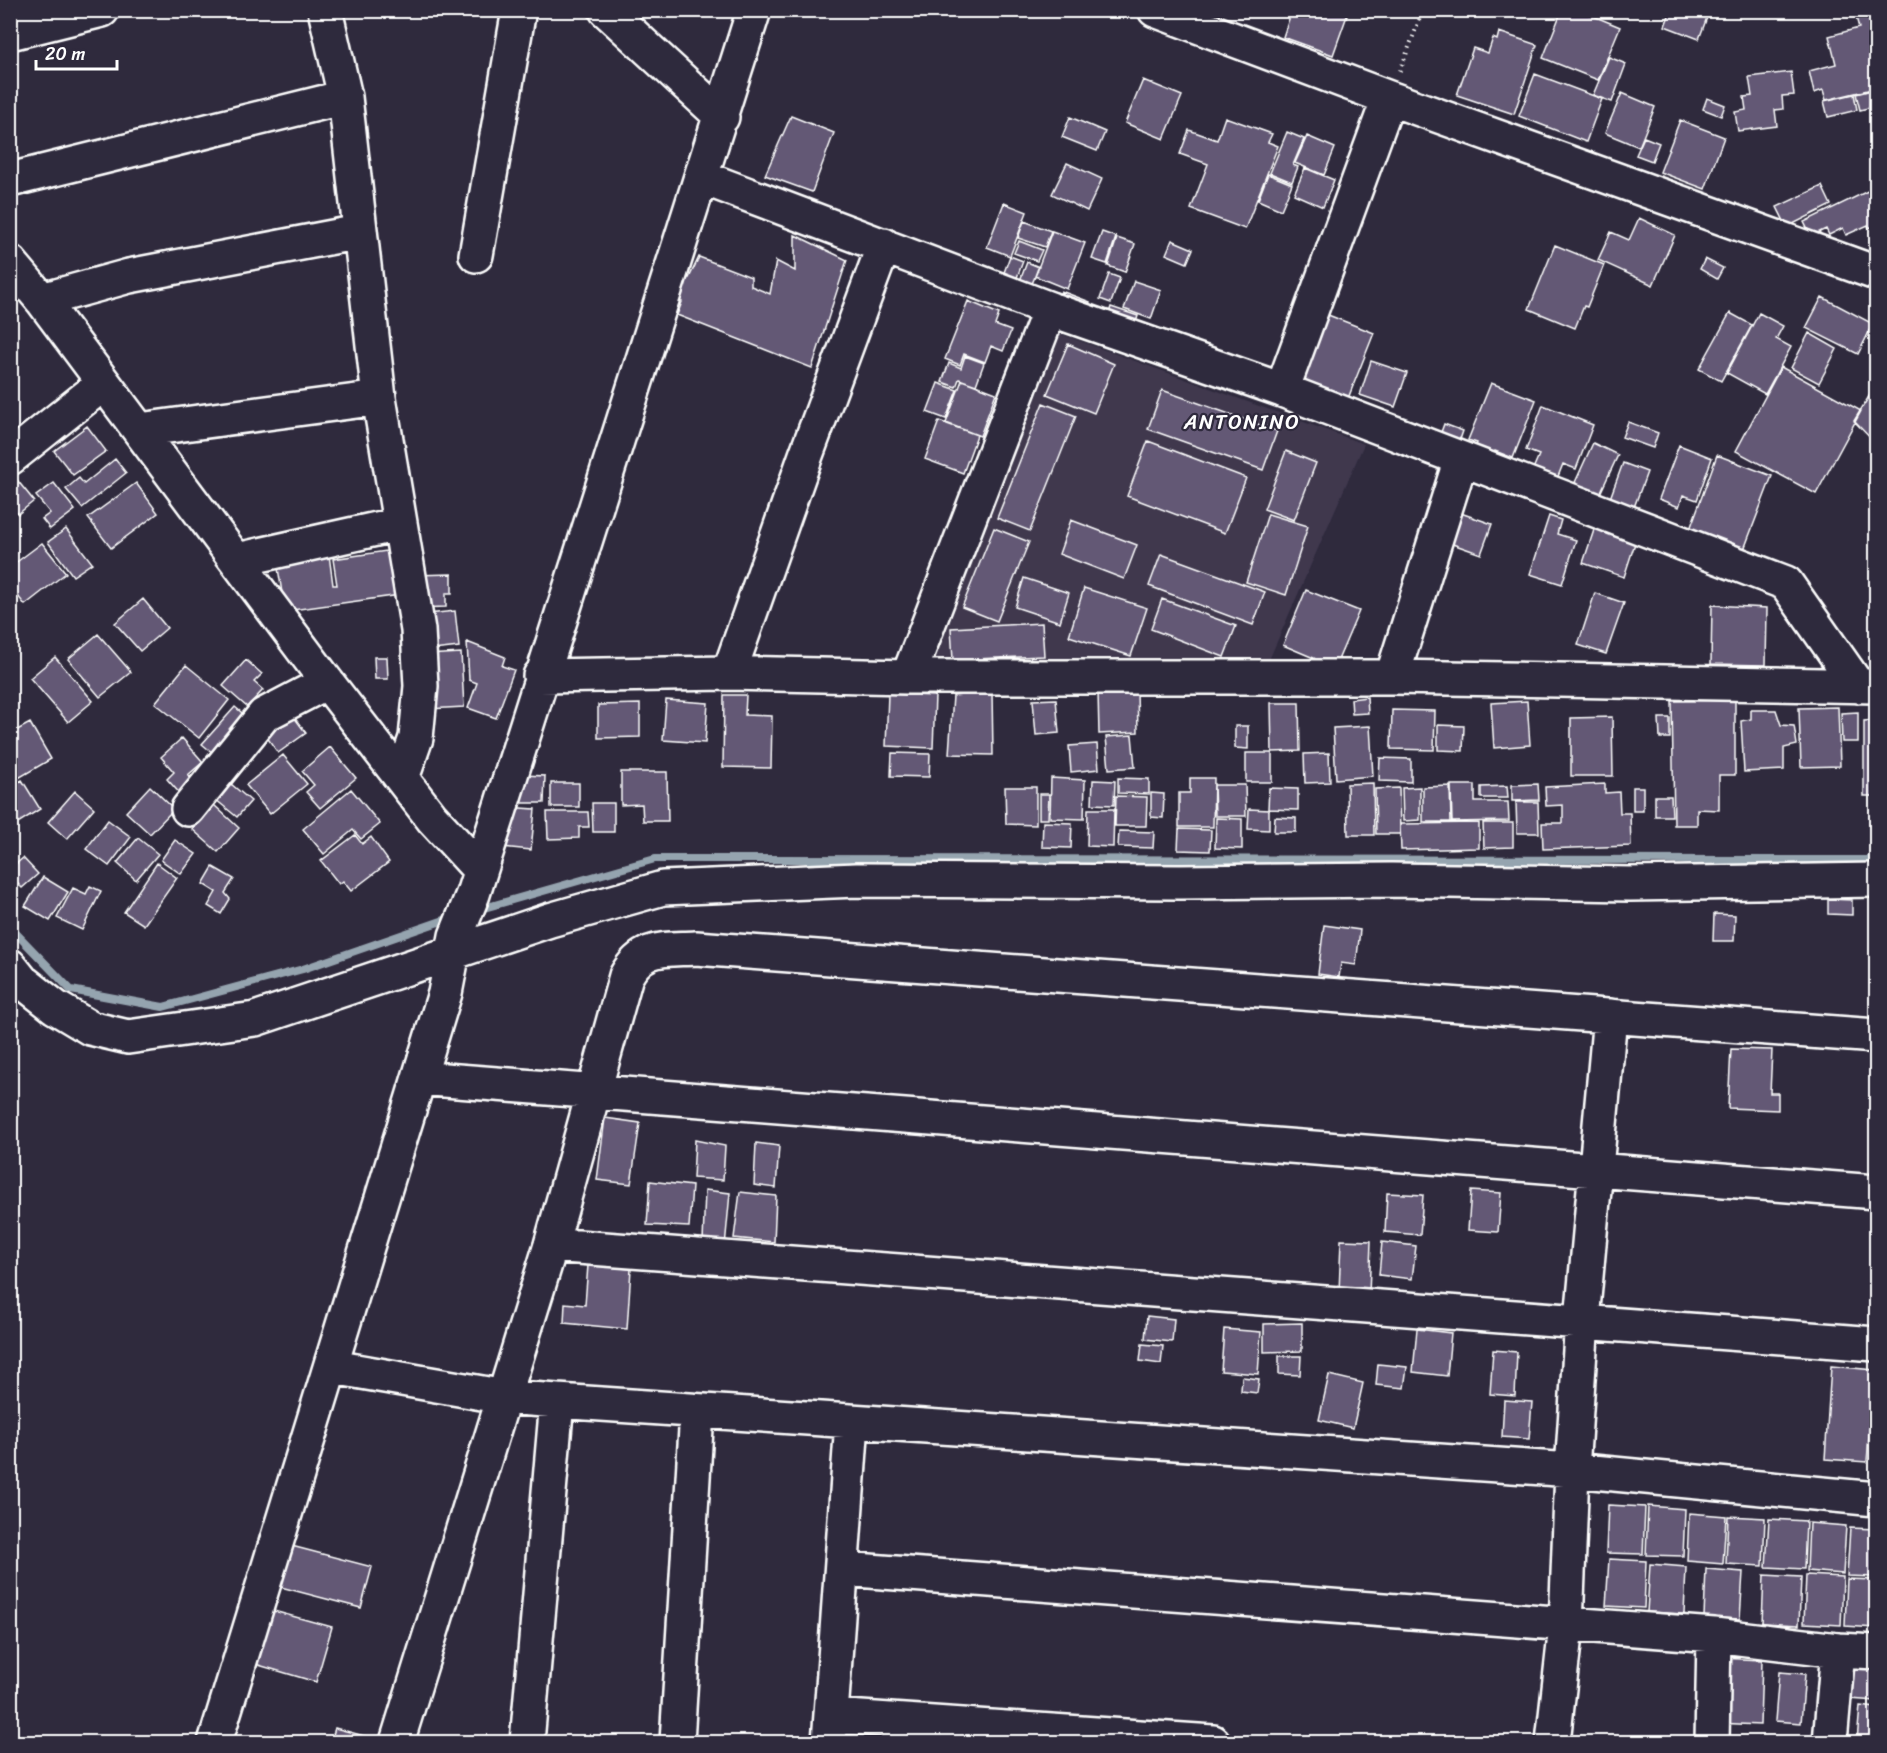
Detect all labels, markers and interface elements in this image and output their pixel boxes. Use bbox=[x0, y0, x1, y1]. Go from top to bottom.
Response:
scale bar bbox=[36, 33, 117, 71]
text: 20 m bbox=[45, 38, 85, 70]
district label: ANTONINO bbox=[1183, 403, 1300, 441]

